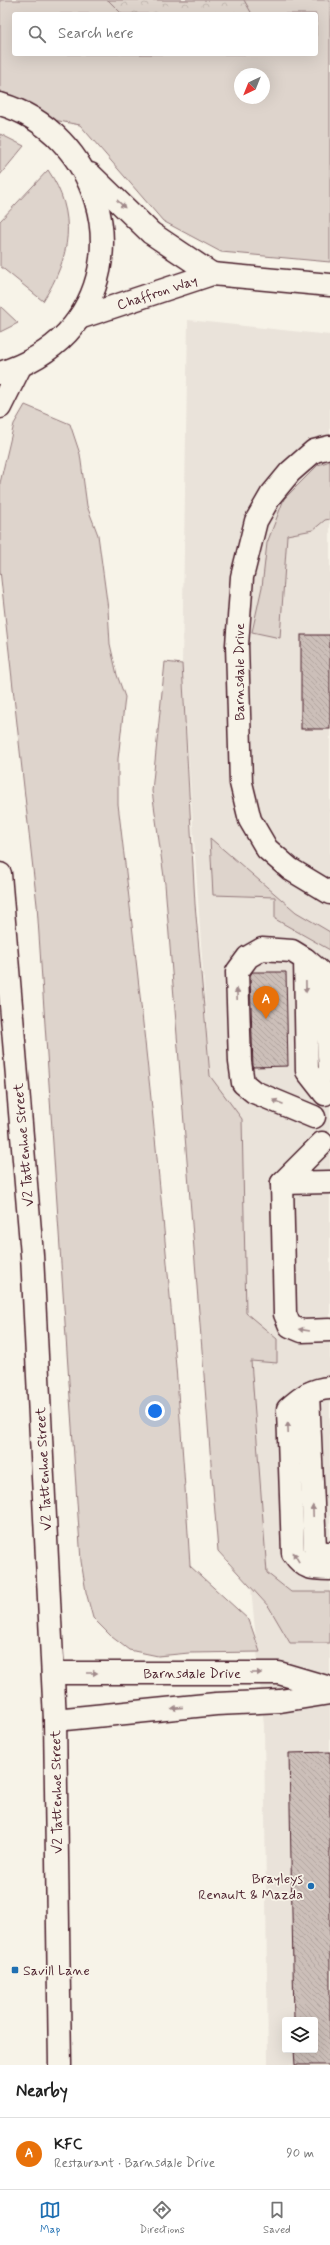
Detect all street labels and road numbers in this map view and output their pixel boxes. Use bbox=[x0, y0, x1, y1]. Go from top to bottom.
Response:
street label: Chaffron Way bbox=[115, 271, 200, 314]
street label: Barnsdale Drive bbox=[231, 623, 249, 721]
street label: V2 Tattenhoe Street bbox=[10, 1082, 38, 1207]
street label: V2 Tattenhoe Street bbox=[32, 1406, 56, 1531]
street label: Barnsdale Drive bbox=[143, 1665, 241, 1683]
street label: V2 Tattenhoe Street bbox=[47, 1729, 67, 1854]

